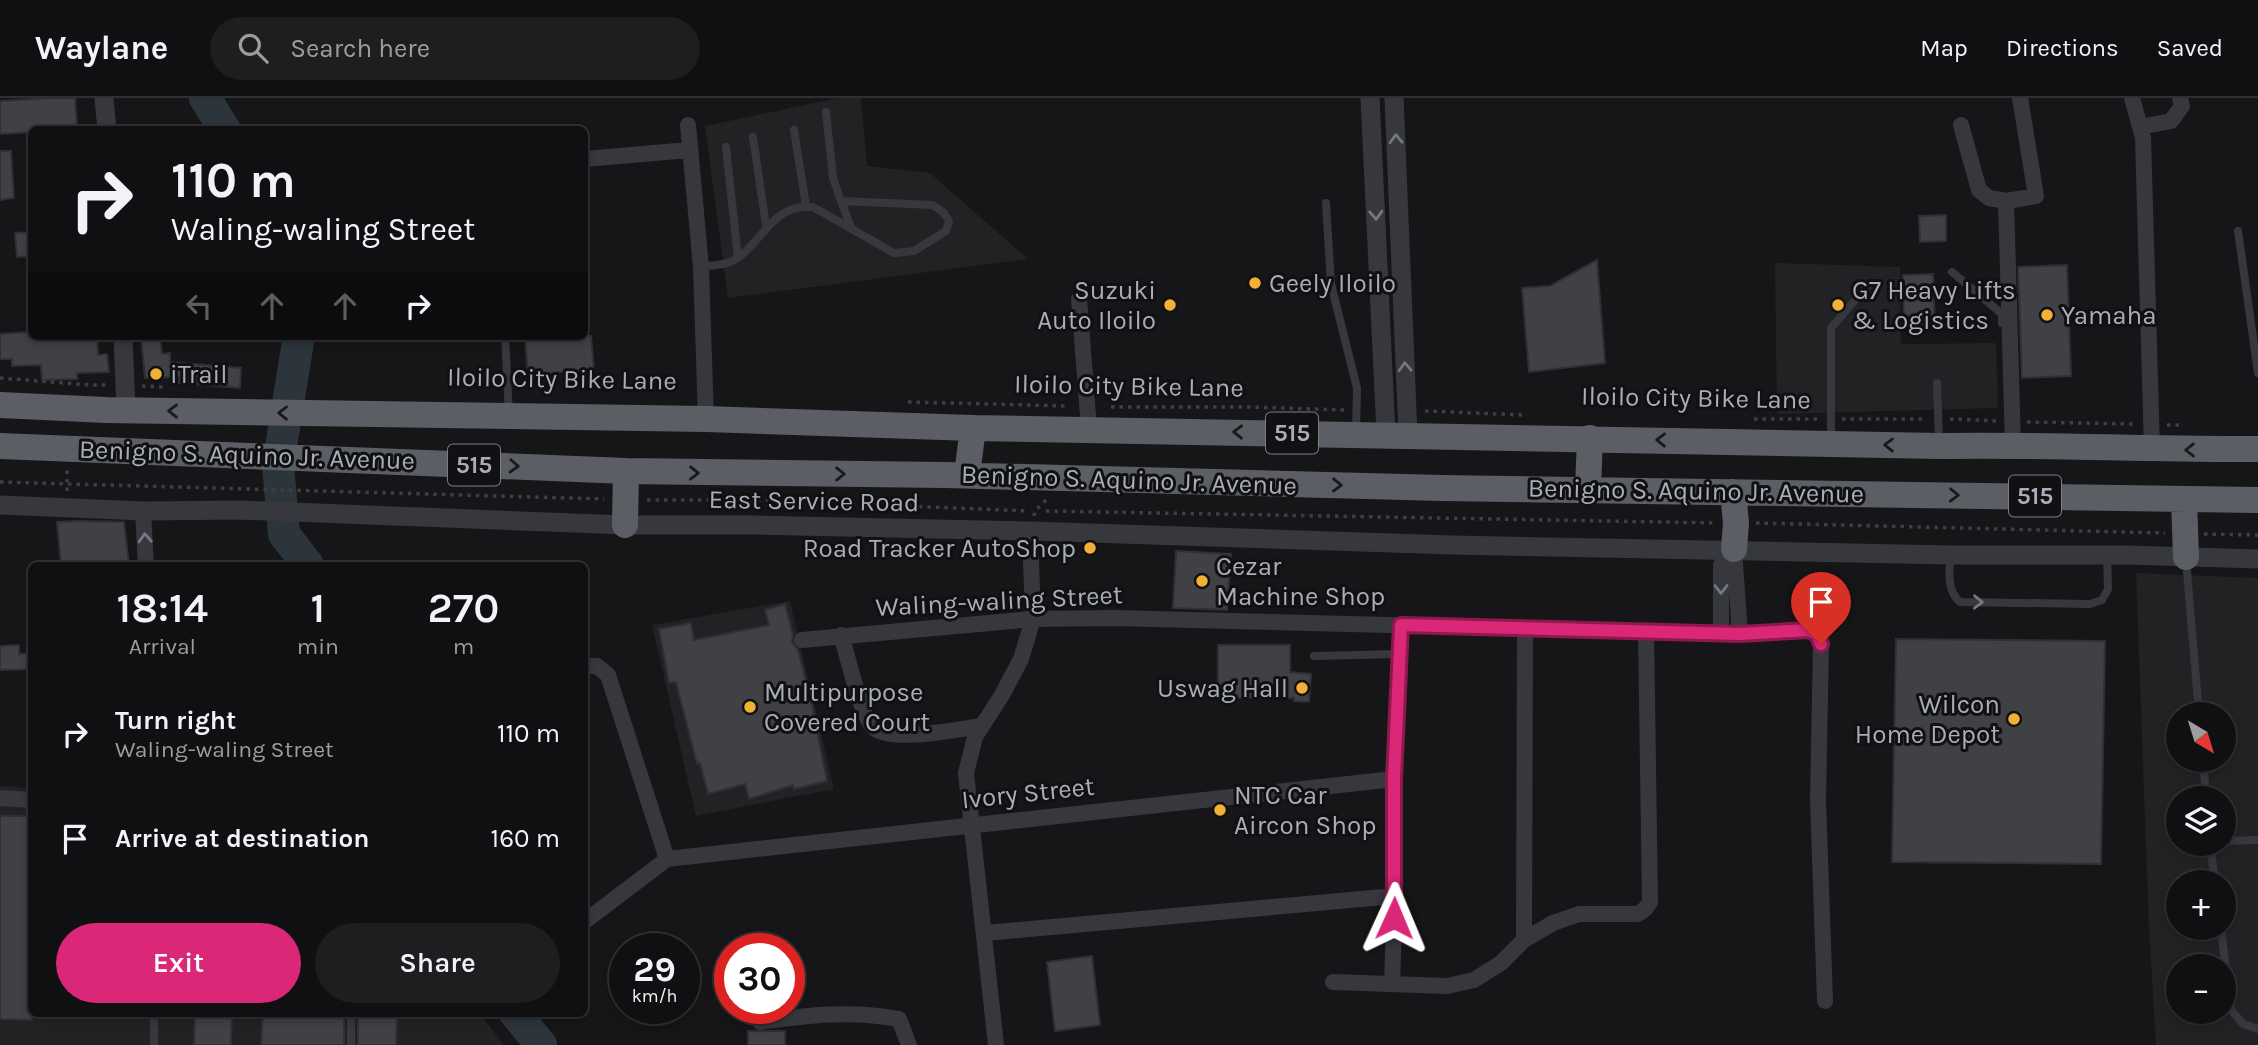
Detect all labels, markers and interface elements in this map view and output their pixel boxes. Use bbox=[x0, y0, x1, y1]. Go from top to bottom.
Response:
search box bbox=[210, 17, 700, 80]
text: Waylane bbox=[35, 29, 168, 67]
icon: search bbox=[234, 29, 272, 67]
text: Search here bbox=[290, 33, 430, 64]
text: Map bbox=[1920, 34, 1968, 62]
text: Directions bbox=[2006, 34, 2119, 62]
text: Saved bbox=[2157, 34, 2223, 62]
one-way arrow bbox=[1388, 133, 1403, 144]
text: 110 m bbox=[171, 152, 296, 209]
icon: right bbox=[56, 154, 147, 245]
one-way arrow bbox=[1368, 210, 1383, 221]
text: Waling-waling Street bbox=[171, 211, 475, 248]
place label: Geely Iloilo bbox=[1269, 268, 1396, 299]
place label: Suzuki Auto Iloilo bbox=[1037, 275, 1156, 336]
marker: Geely Iloilo bbox=[1247, 275, 1263, 291]
place label: G7 Heavy Lifts & Logistics bbox=[1852, 275, 2016, 336]
icon: left bbox=[180, 287, 218, 325]
icon: ahead bbox=[253, 287, 291, 325]
icon: ahead bbox=[326, 287, 364, 325]
icon: right bbox=[399, 287, 437, 325]
marker: Suzuki Auto Iloilo bbox=[1162, 297, 1178, 313]
marker: G7 Heavy Lifts & Logistics bbox=[1830, 297, 1846, 313]
place label: Yamaha bbox=[2061, 300, 2157, 331]
marker: Yamaha bbox=[2039, 307, 2055, 323]
place label: iTrail bbox=[170, 359, 228, 390]
street label: Iloilo City Bike Lane bbox=[447, 361, 677, 397]
one-way arrow bbox=[1398, 361, 1413, 372]
marker: iTrail bbox=[148, 366, 164, 382]
street label: Iloilo City Bike Lane bbox=[1014, 368, 1244, 404]
street label: Iloilo City Bike Lane bbox=[1581, 380, 1811, 416]
one-way arrow bbox=[167, 403, 177, 419]
one-way arrow bbox=[277, 405, 288, 421]
road number: 515 bbox=[1266, 412, 1318, 454]
one-way arrow bbox=[1232, 424, 1243, 440]
one-way arrow bbox=[1656, 432, 1666, 448]
street label: Benigno S. Aquino Jr. Avenue bbox=[78, 434, 416, 476]
one-way arrow bbox=[1883, 437, 1894, 453]
one-way arrow bbox=[2184, 442, 2195, 458]
road number: 515 bbox=[448, 444, 500, 486]
one-way arrow bbox=[508, 459, 519, 474]
street label: Benigno S. Aquino Jr. Avenue bbox=[960, 459, 1298, 501]
one-way arrow bbox=[689, 465, 700, 481]
one-way arrow bbox=[835, 466, 846, 482]
street label: Benigno S. Aquino Jr. Avenue bbox=[1528, 473, 1864, 509]
road number: 515 bbox=[2009, 475, 2061, 516]
one-way arrow bbox=[1332, 478, 1343, 493]
street label: East Service Road bbox=[708, 484, 920, 518]
one-way arrow bbox=[1949, 487, 1959, 503]
one-way arrow bbox=[137, 532, 152, 543]
place label: Road Tracker AutoShop bbox=[803, 533, 1076, 564]
marker: Road Tracker AutoShop bbox=[1082, 540, 1098, 556]
place label: Cezar Machine Shop bbox=[1216, 551, 1385, 612]
pin bbox=[1791, 572, 1851, 644]
marker: Cezar Machine Shop bbox=[1194, 573, 1210, 589]
street label: Waling-waling Street bbox=[875, 579, 1123, 623]
text: 18:14 bbox=[117, 583, 208, 633]
text: 1 bbox=[311, 583, 325, 633]
text: 270 bbox=[428, 583, 499, 633]
icon: arrive bbox=[1802, 583, 1840, 621]
one-way arrow bbox=[1713, 584, 1729, 595]
one-way arrow bbox=[1973, 594, 1984, 610]
text: Arrival bbox=[129, 633, 196, 660]
text: min bbox=[297, 633, 339, 660]
text: m bbox=[453, 633, 474, 660]
place label: Uswag Hall bbox=[1157, 673, 1288, 704]
place label: Multipurpose Covered Court bbox=[764, 677, 930, 738]
marker: Uswag Hall bbox=[1294, 680, 1310, 696]
place label: Wilcon Home Depot bbox=[1855, 689, 2000, 750]
marker: Multipurpose Covered Court bbox=[742, 699, 758, 715]
north arrow bbox=[2166, 702, 2236, 772]
map controls bbox=[2166, 702, 2236, 1024]
text: Turn right bbox=[115, 705, 236, 736]
marker: Wilcon Home Depot bbox=[2006, 711, 2022, 727]
icon: right bbox=[56, 715, 94, 753]
text: 110 m bbox=[497, 718, 560, 749]
text: Waling-waling Street bbox=[115, 736, 334, 763]
street label: Ivory Street bbox=[960, 771, 1096, 815]
place label: NTC Car Aircon Shop bbox=[1234, 780, 1376, 841]
button: layers bbox=[2166, 786, 2236, 856]
marker: NTC Car Aircon Shop bbox=[1212, 802, 1228, 818]
icon: arrive bbox=[56, 820, 94, 858]
text: Arrive at destination bbox=[115, 823, 369, 854]
text: 160 m bbox=[491, 823, 560, 854]
button: + bbox=[2166, 870, 2236, 940]
position arrow bbox=[1357, 881, 1431, 955]
button: Exit bbox=[56, 923, 301, 1003]
button: Share bbox=[315, 923, 560, 1003]
speed limit sign: 30 bbox=[714, 933, 805, 1024]
text: 29 bbox=[633, 949, 676, 990]
button: − bbox=[2166, 954, 2236, 1024]
text: km/h bbox=[632, 985, 677, 1007]

